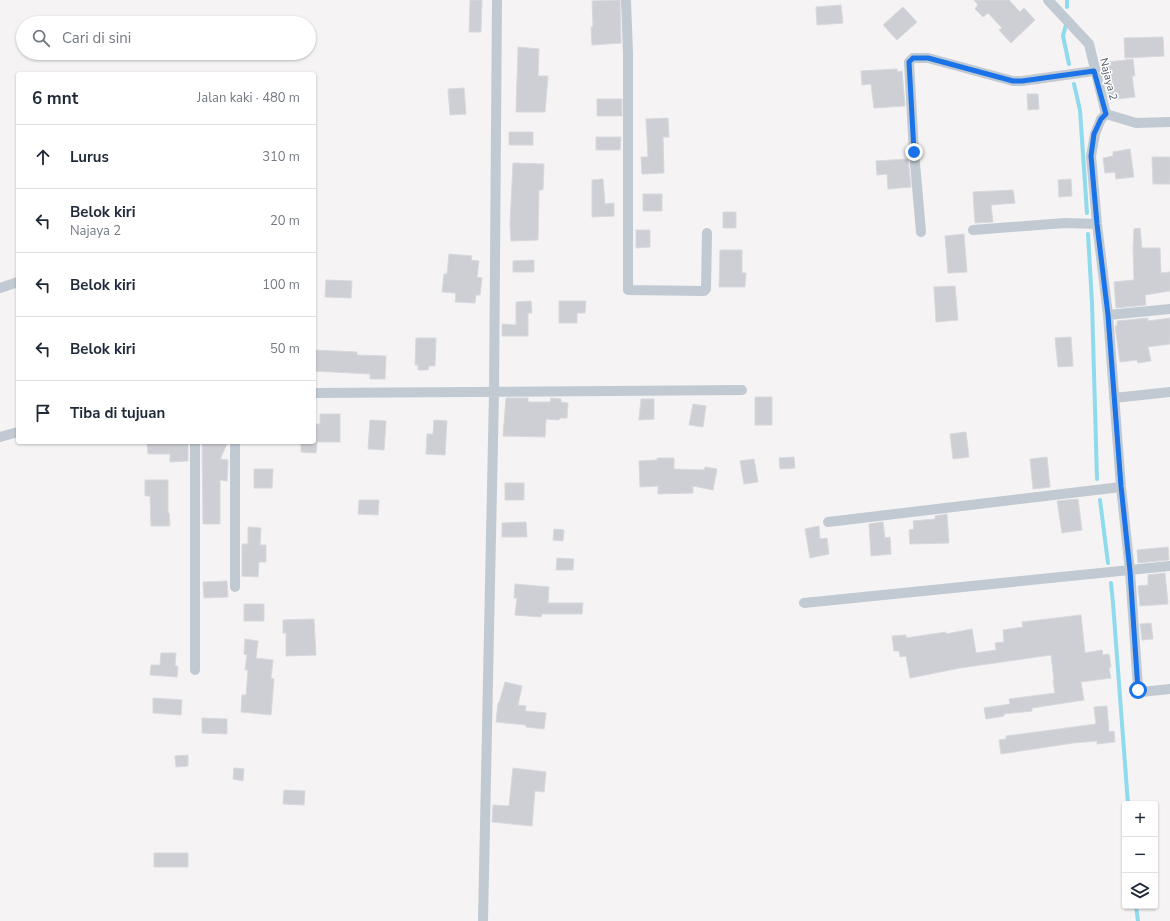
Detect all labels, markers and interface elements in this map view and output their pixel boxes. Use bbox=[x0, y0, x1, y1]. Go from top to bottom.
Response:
search box bbox=[16, 16, 316, 60]
icon: search bbox=[30, 27, 52, 49]
text: Cari di sini bbox=[62, 28, 131, 48]
street label: Najaya 2 bbox=[1096, 56, 1121, 102]
text: 6 mnt bbox=[32, 87, 78, 110]
text: Jalan kaki · 480 m bbox=[197, 89, 300, 107]
route end bbox=[905, 143, 923, 161]
icon: ahead bbox=[32, 146, 54, 168]
text: Lurus bbox=[70, 147, 109, 167]
text: 310 m bbox=[262, 148, 300, 166]
text: Belok kiri bbox=[70, 202, 135, 222]
icon: left bbox=[32, 210, 54, 232]
text: 20 m bbox=[270, 212, 300, 230]
text: Najaya 2 bbox=[70, 222, 121, 240]
icon: left bbox=[32, 274, 54, 296]
text: Belok kiri bbox=[70, 275, 135, 295]
text: 100 m bbox=[262, 276, 300, 294]
icon: left bbox=[32, 338, 54, 360]
text: Belok kiri bbox=[70, 339, 135, 359]
text: 50 m bbox=[270, 340, 300, 358]
icon: arrive bbox=[32, 402, 54, 424]
text: Tiba di tujuan bbox=[70, 403, 165, 423]
route start bbox=[1129, 681, 1147, 699]
map controls bbox=[1122, 801, 1158, 909]
button: + bbox=[1122, 801, 1158, 837]
button: − bbox=[1122, 837, 1158, 873]
button: layers bbox=[1122, 873, 1158, 909]

